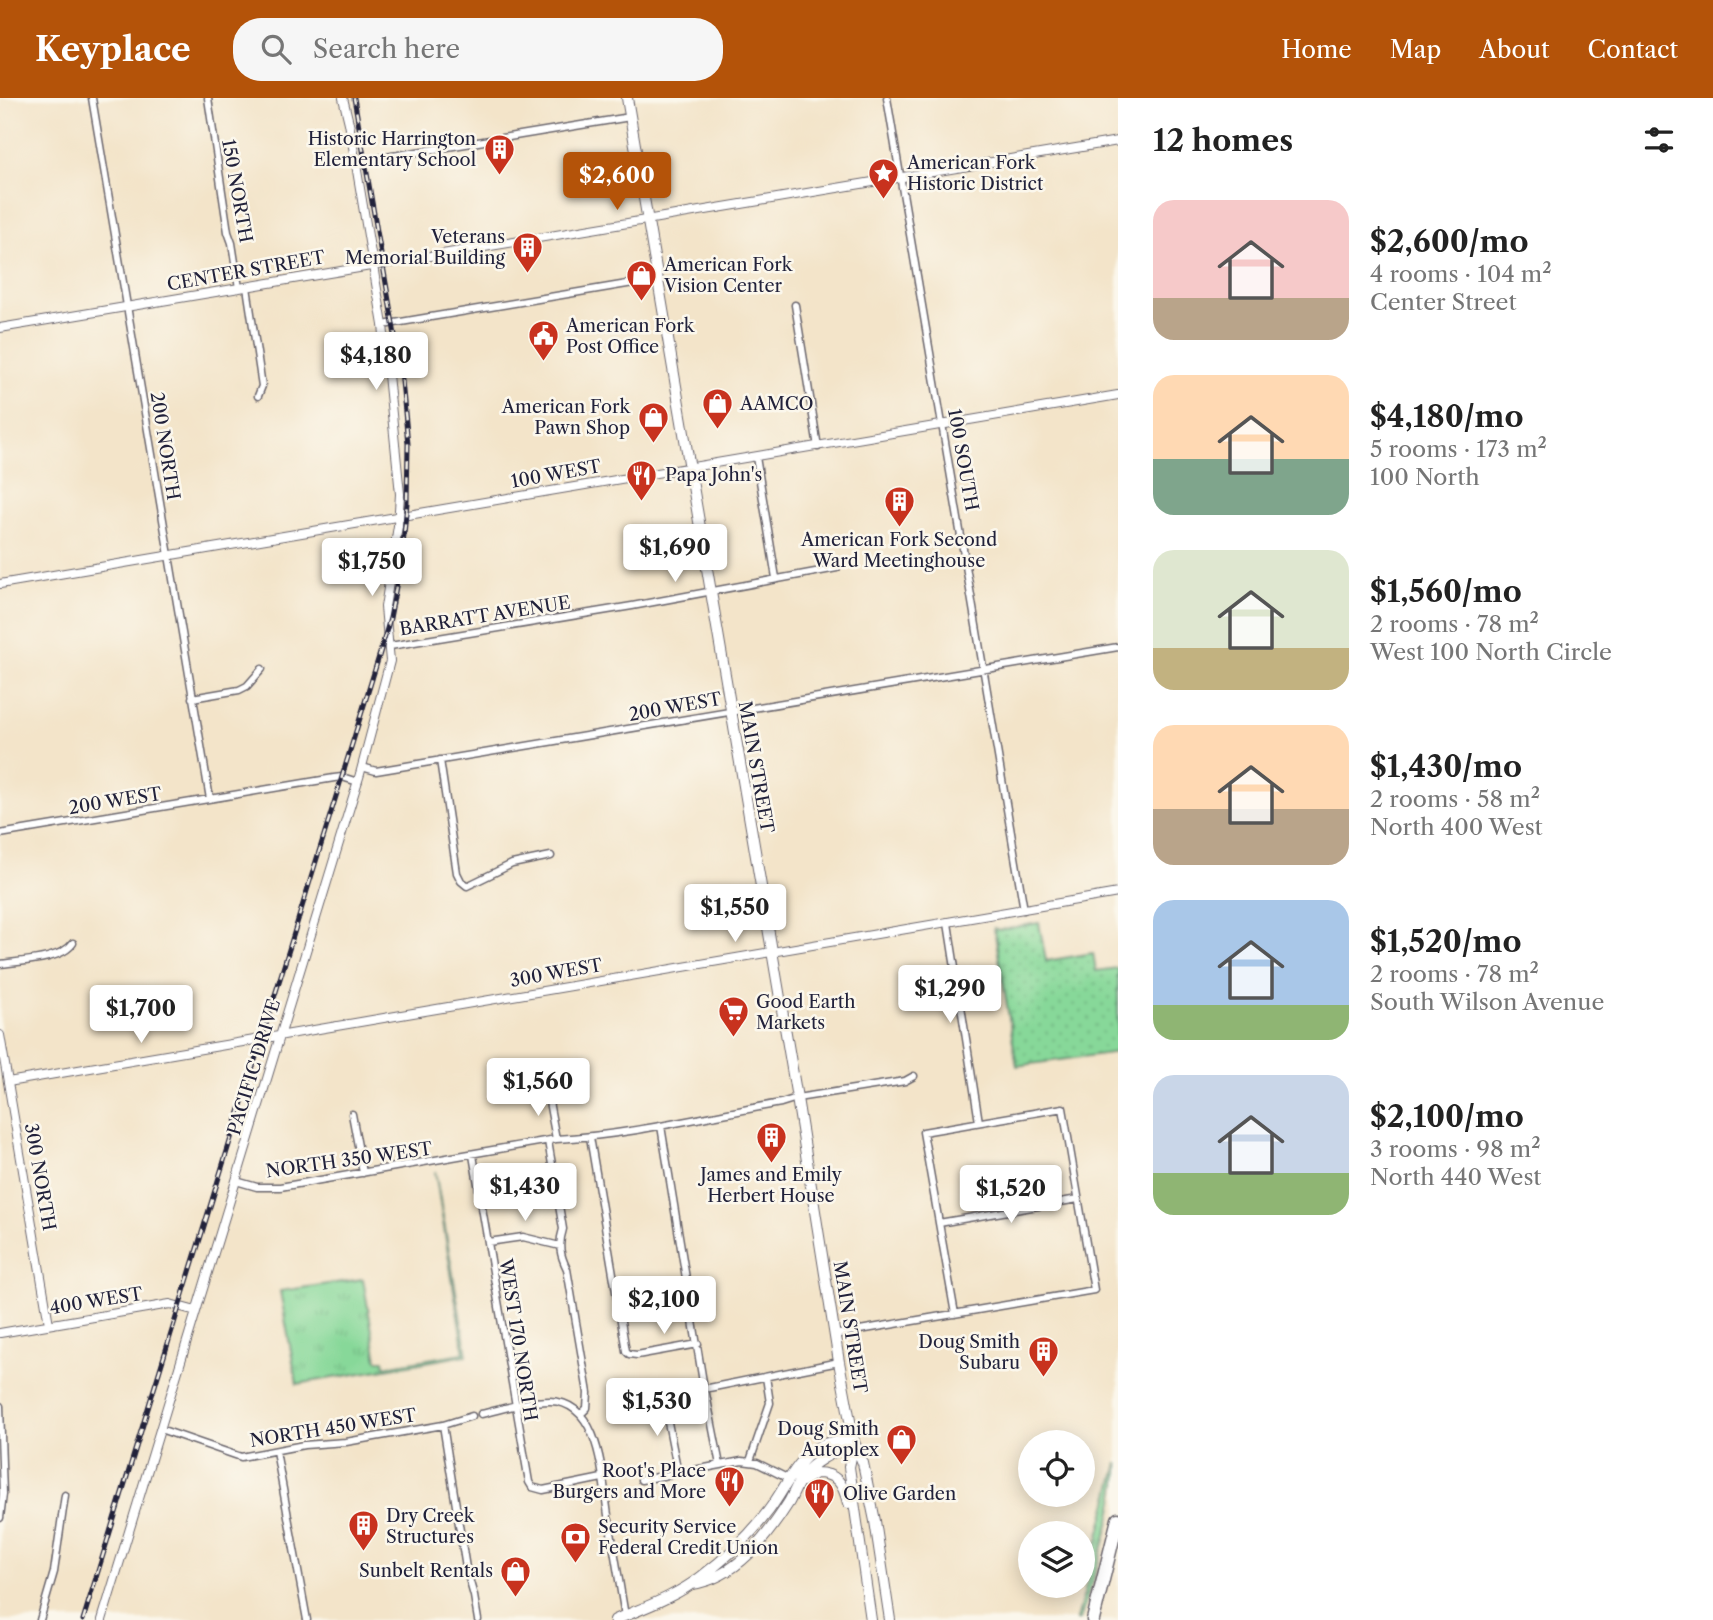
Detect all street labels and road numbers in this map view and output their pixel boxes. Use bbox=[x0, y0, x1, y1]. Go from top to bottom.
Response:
street label: 150 NORTH bbox=[217, 138, 257, 244]
street label: CENTER STREET bbox=[165, 246, 327, 296]
street label: 200 NORTH bbox=[146, 390, 184, 502]
street label: 100 SOUTH bbox=[943, 407, 983, 513]
street label: 100 WEST bbox=[509, 455, 603, 493]
street label: BARRATT AVENUE bbox=[398, 592, 572, 640]
street label: 200 WEST bbox=[627, 688, 724, 726]
street label: MAIN STREET bbox=[734, 699, 779, 835]
street label: 200 WEST bbox=[67, 783, 163, 819]
street label: 300 WEST bbox=[508, 954, 604, 992]
street label: PACIFIC DRIVE bbox=[223, 996, 285, 1138]
street label: 300 NORTH bbox=[20, 1122, 60, 1232]
street label: NORTH 350 WEST bbox=[264, 1137, 434, 1183]
street label: WEST 170 NORTH bbox=[494, 1256, 542, 1423]
street label: MAIN STREET bbox=[829, 1259, 871, 1395]
street label: 400 WEST bbox=[48, 1283, 145, 1319]
street label: NORTH 450 WEST bbox=[248, 1404, 418, 1452]

